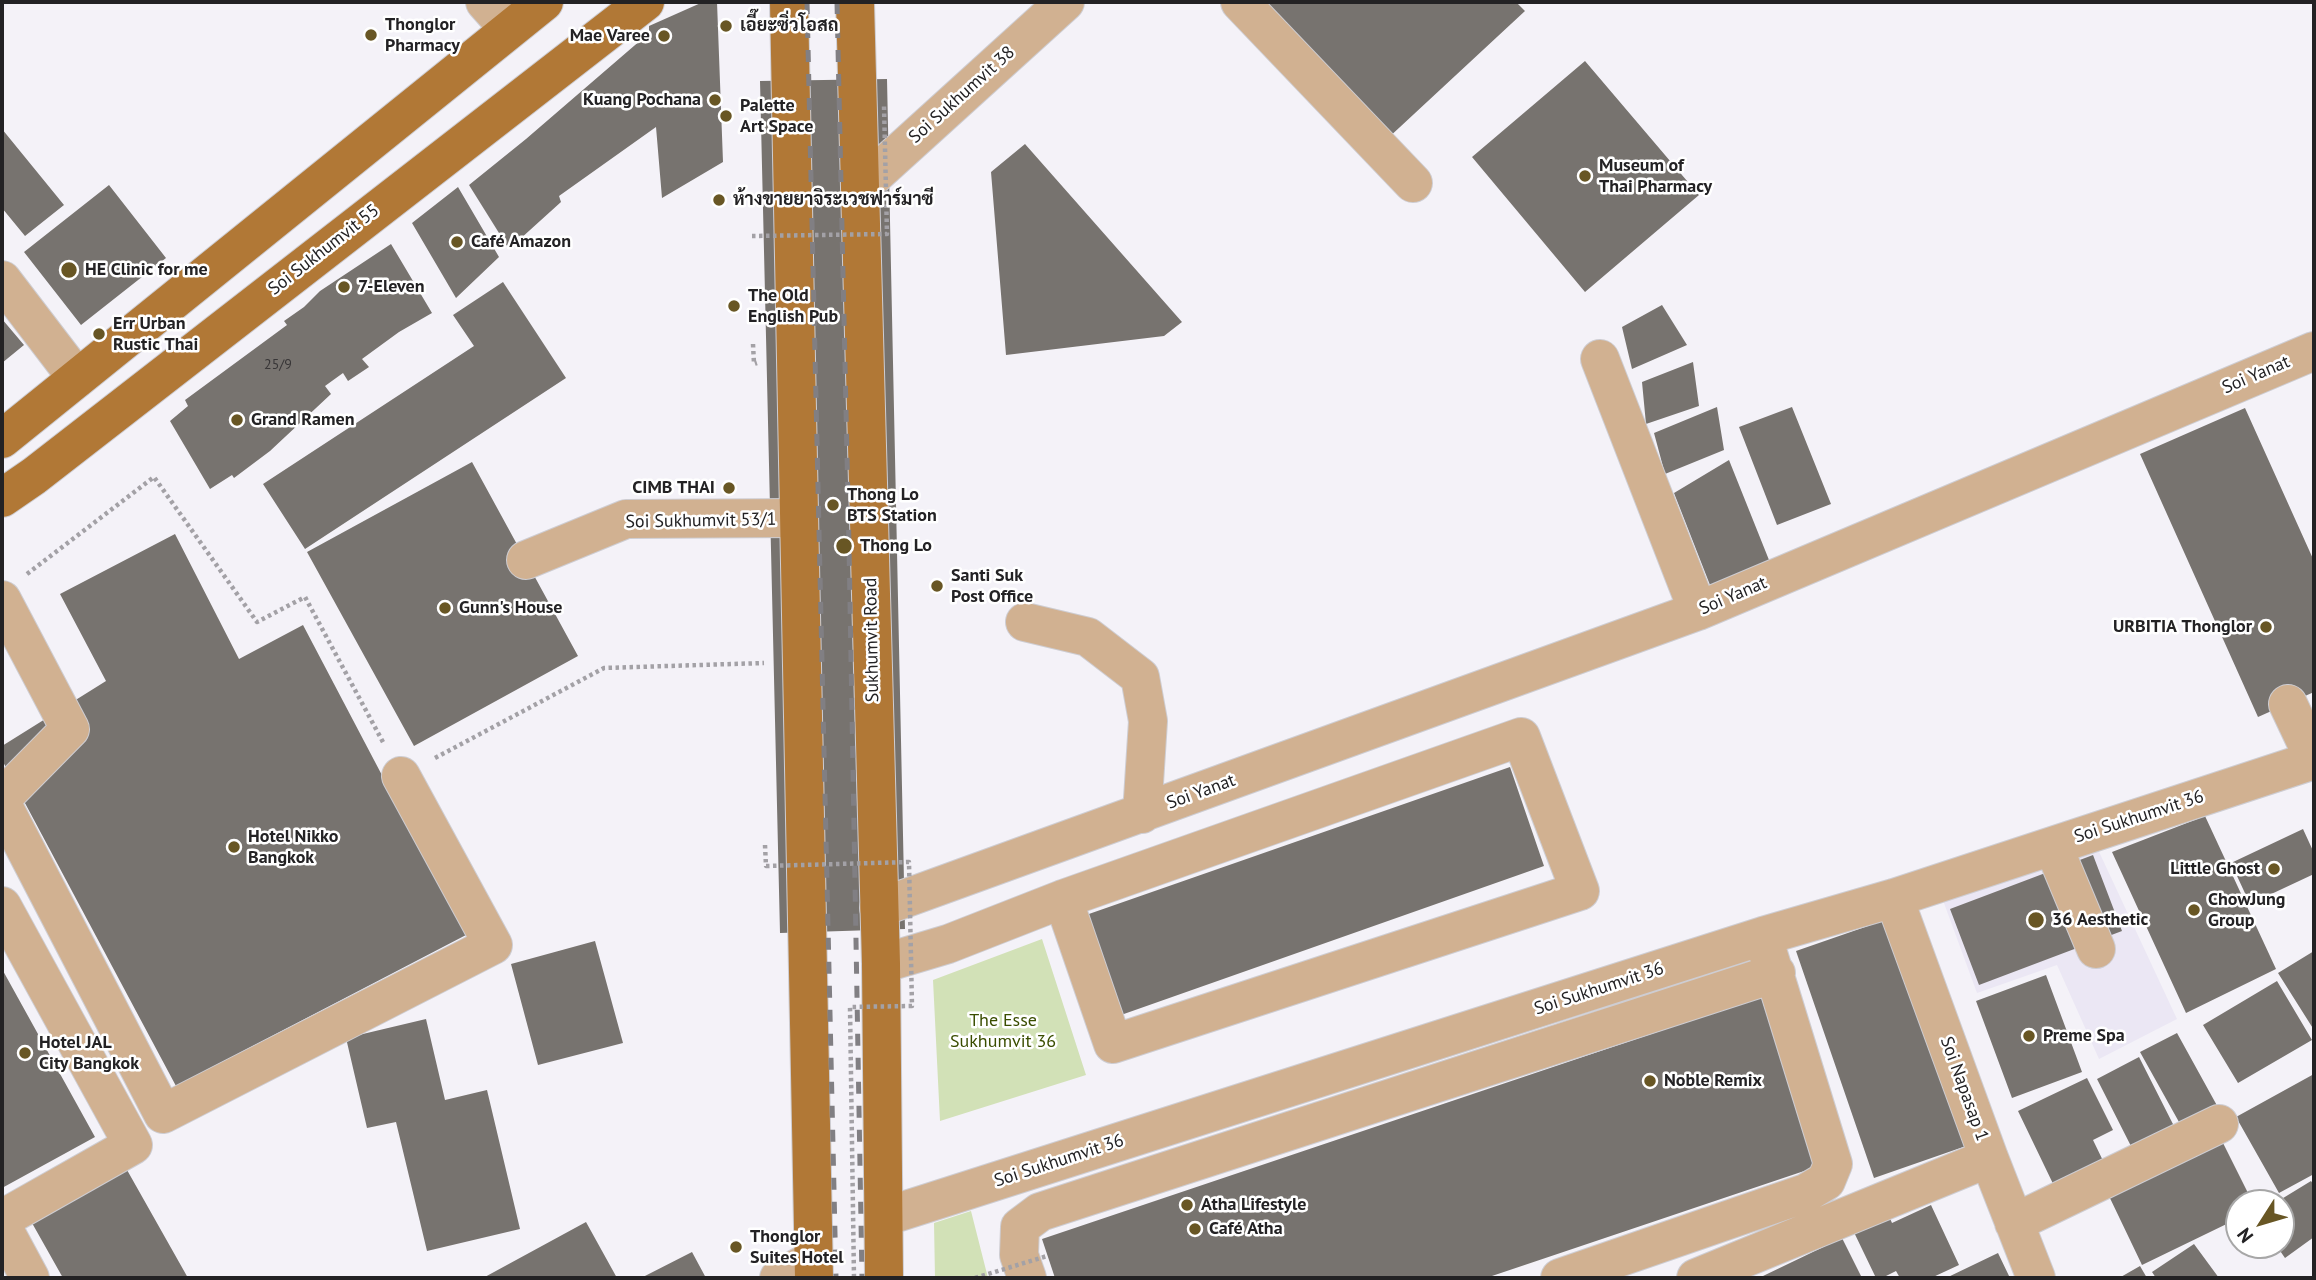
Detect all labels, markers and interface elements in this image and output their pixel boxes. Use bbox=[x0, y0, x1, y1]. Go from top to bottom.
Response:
place label: Thonglor Pharmacy bbox=[385, 14, 460, 56]
place label: เอี๊ยะซิ่วโอสถ bbox=[740, 15, 838, 37]
marker: เอี๊ยะซิ่วโอสถ bbox=[718, 18, 734, 34]
place label: Mae Varee bbox=[570, 25, 650, 47]
marker: Thonglor Pharmacy bbox=[363, 27, 379, 43]
marker: Mae Varee bbox=[656, 28, 672, 44]
street label: Soi Sukhumvit 38 bbox=[905, 42, 1019, 148]
place label: Kuang Pochana bbox=[583, 89, 701, 111]
marker: Kuang Pochana bbox=[707, 92, 723, 108]
place label: Palette Art Space bbox=[740, 95, 813, 138]
marker: Palette Art Space bbox=[718, 108, 734, 124]
place label: Museum of Thai Pharmacy bbox=[1599, 155, 1712, 198]
marker: Museum of Thai Pharmacy bbox=[1577, 168, 1593, 184]
place label: ห้างขายยาจิระเวชฟาร์มาซี bbox=[733, 189, 934, 211]
marker: ห้างขายยาจิระเวชฟาร์มาซี bbox=[711, 192, 727, 208]
street label: Soi Sukhumvit 55 bbox=[264, 200, 384, 300]
place label: Café Amazon bbox=[471, 231, 571, 253]
marker: Café Amazon bbox=[449, 234, 465, 250]
place label: HE Clinic for me bbox=[85, 259, 208, 281]
marker: HE Clinic for me bbox=[59, 260, 79, 280]
place label: 7-Eleven bbox=[358, 276, 425, 298]
marker: 7-Eleven bbox=[336, 279, 352, 295]
place label: The Old English Pub bbox=[748, 285, 838, 328]
marker: The Old English Pub bbox=[726, 298, 742, 314]
place label: Err Urban Rustic Thai bbox=[113, 313, 198, 356]
marker: Err Urban Rustic Thai bbox=[91, 326, 107, 342]
street label: Soi Yanat bbox=[2219, 351, 2293, 399]
house number: 25/9 bbox=[264, 357, 292, 373]
place label: Grand Ramen bbox=[251, 409, 354, 431]
marker: Grand Ramen bbox=[229, 412, 245, 428]
place label: CIMB THAI bbox=[632, 477, 715, 499]
marker: CIMB THAI bbox=[721, 480, 737, 496]
place label: Thong Lo BTS Station bbox=[847, 484, 937, 526]
marker: Thong Lo BTS Station bbox=[825, 497, 841, 513]
street label: Soi Sukhumvit 53/1 bbox=[625, 509, 777, 533]
place label: Thong Lo bbox=[860, 535, 932, 557]
marker: Thong Lo bbox=[834, 536, 854, 556]
place label: Santi Suk Post Office bbox=[951, 565, 1033, 608]
street label: Soi Yanat bbox=[1696, 572, 1770, 620]
street label: Sukhumvit Road bbox=[860, 578, 884, 702]
marker: Santi Suk Post Office bbox=[929, 578, 945, 594]
place label: Gunn's House bbox=[459, 597, 562, 619]
marker: Gunn's House bbox=[437, 600, 453, 616]
place label: URBITIA Thonglor bbox=[2113, 616, 2252, 638]
marker: URBITIA Thonglor bbox=[2258, 619, 2274, 635]
street label: Soi Yanat bbox=[1164, 770, 1238, 814]
street label: Soi Sukhumvit 36 bbox=[2072, 786, 2206, 848]
place label: Hotel Nikko Bangkok bbox=[248, 826, 338, 868]
marker: Hotel Nikko Bangkok bbox=[226, 839, 242, 855]
place label: Little Ghost bbox=[2170, 858, 2260, 880]
marker: Little Ghost bbox=[2266, 861, 2282, 877]
place label: ChowJung Group bbox=[2208, 889, 2286, 932]
marker: ChowJung Group bbox=[2186, 902, 2202, 918]
place label: 36 Aesthetic bbox=[2052, 909, 2148, 931]
marker: 36 Aesthetic bbox=[2026, 910, 2046, 930]
street label: Soi Sukhumvit 36 bbox=[1532, 958, 1666, 1020]
park label: The Esse Sukhumvit 36 bbox=[950, 1010, 1056, 1052]
place label: Preme Spa bbox=[2043, 1025, 2125, 1047]
marker: Preme Spa bbox=[2021, 1028, 2037, 1044]
place label: Hotel JAL City Bangkok bbox=[39, 1032, 139, 1074]
street label: Soi Napasap 1 bbox=[1935, 1034, 1993, 1144]
marker: Hotel JAL City Bangkok bbox=[17, 1045, 33, 1061]
place label: Noble Remix bbox=[1664, 1070, 1762, 1092]
marker: Noble Remix bbox=[1642, 1073, 1658, 1089]
street label: Soi Sukhumvit 36 bbox=[992, 1130, 1126, 1192]
north arrow bbox=[2225, 1189, 2295, 1259]
place label: Atha Lifestyle bbox=[1201, 1194, 1306, 1216]
marker: Atha Lifestyle bbox=[1179, 1197, 1195, 1213]
place label: Café Atha bbox=[1209, 1218, 1283, 1240]
marker: Café Atha bbox=[1187, 1221, 1203, 1237]
text: N bbox=[2231, 1223, 2258, 1248]
place label: Thonglor Suites Hotel bbox=[750, 1226, 844, 1268]
marker: Thonglor Suites Hotel bbox=[728, 1239, 744, 1255]

